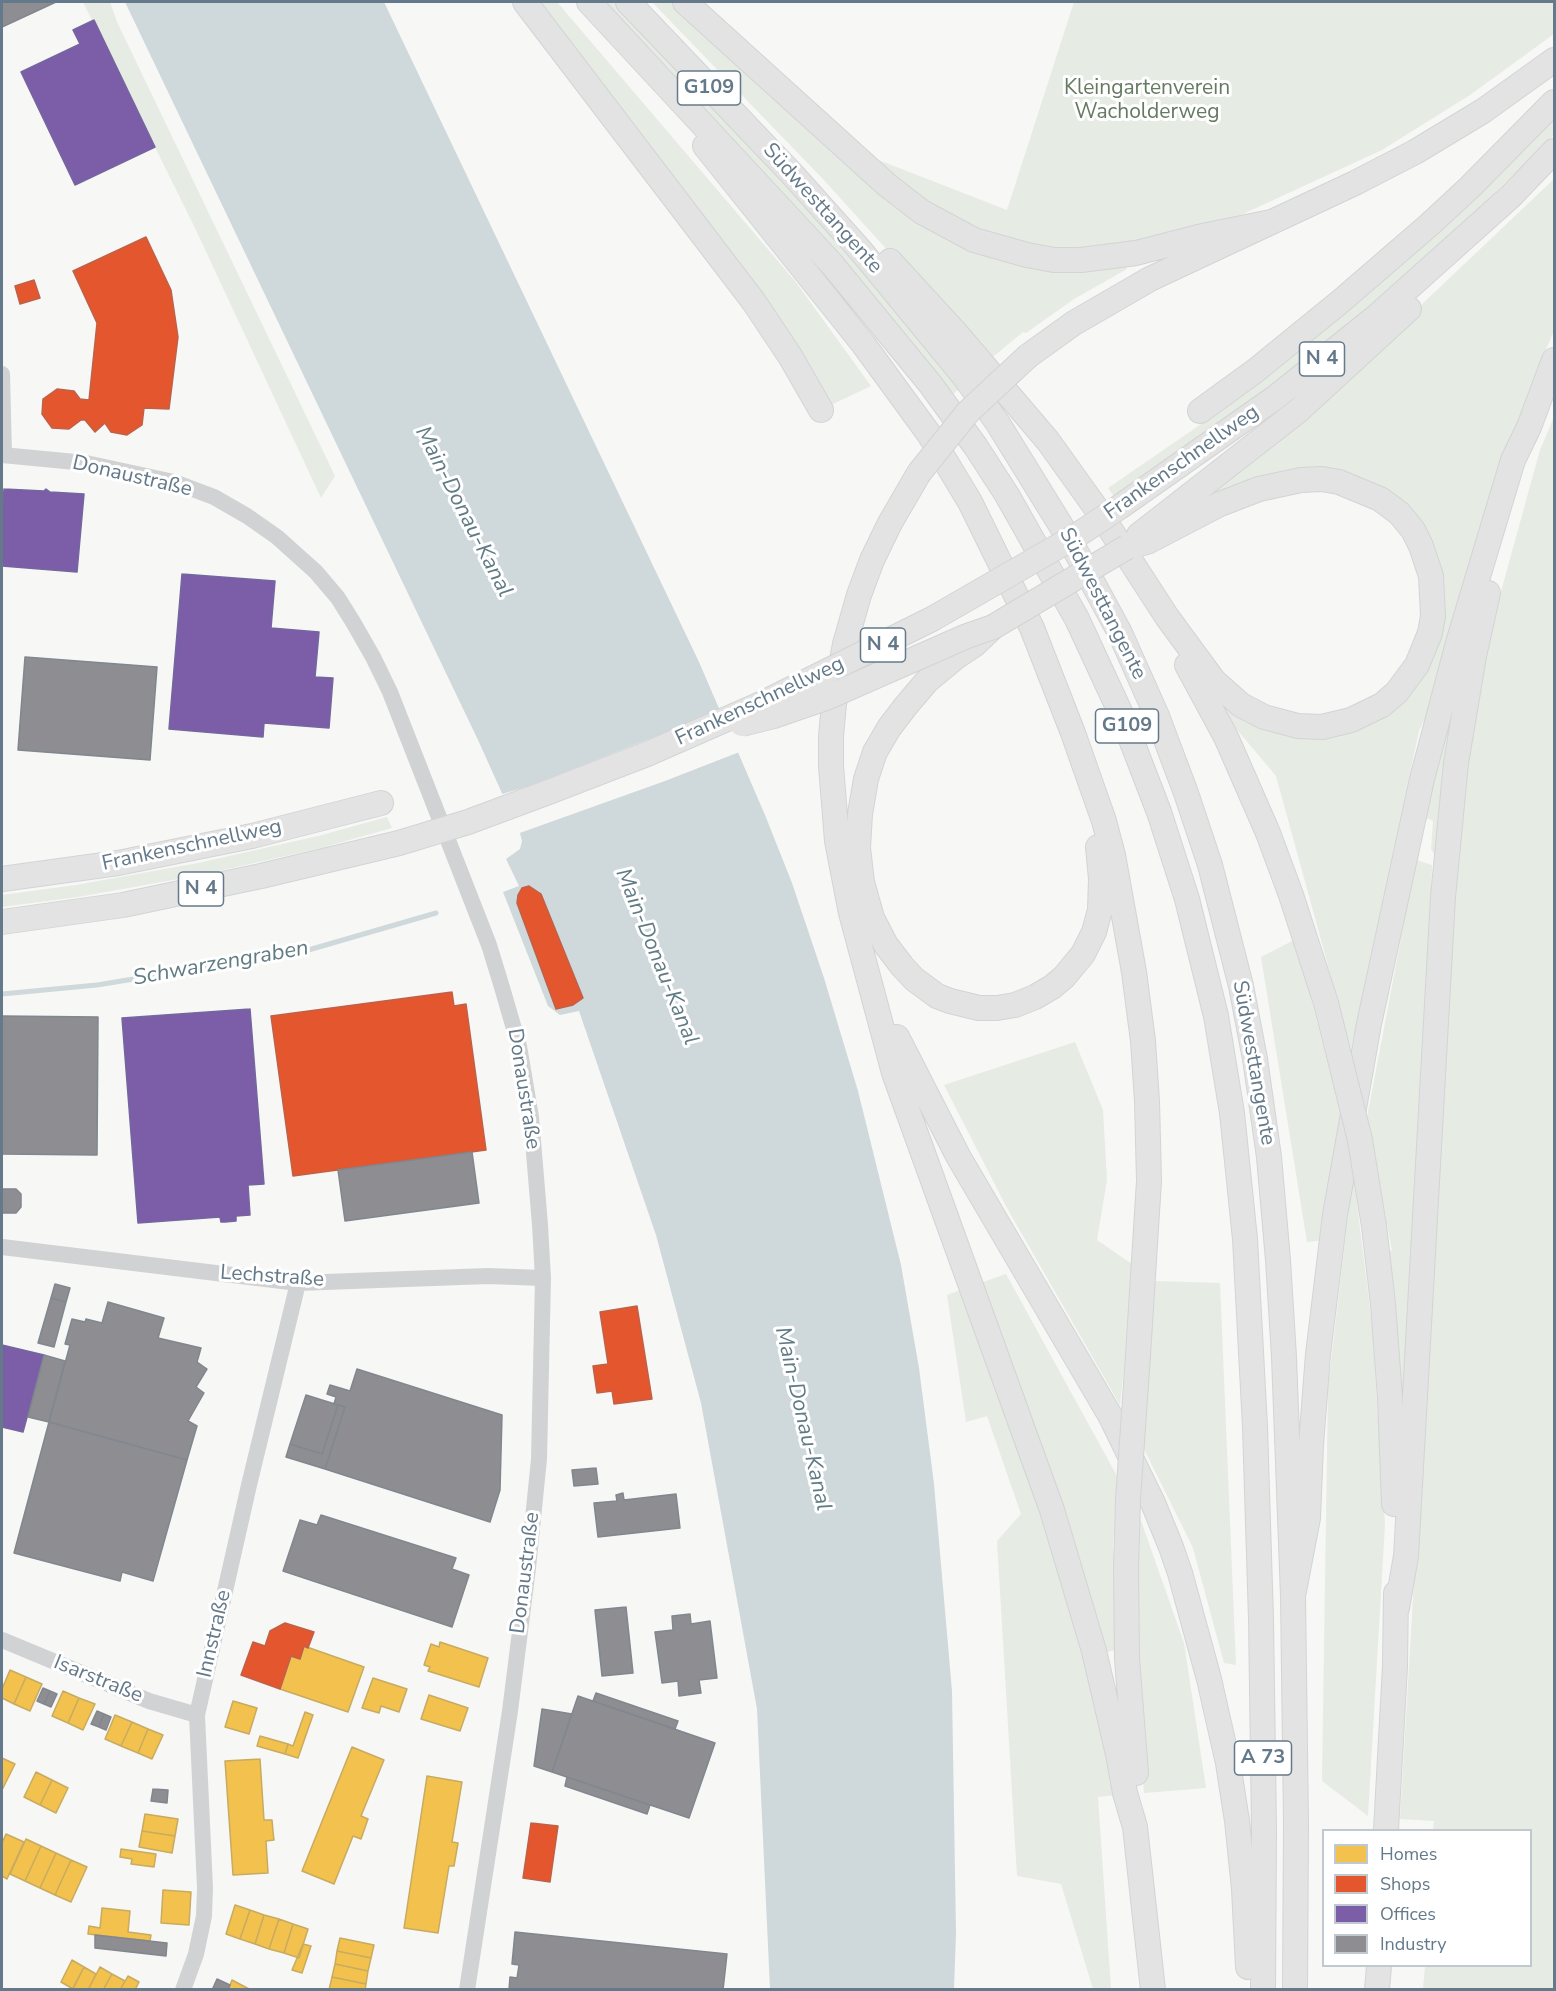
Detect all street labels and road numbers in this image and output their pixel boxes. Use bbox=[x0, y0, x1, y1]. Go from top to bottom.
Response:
road number: G109 bbox=[678, 71, 740, 105]
street label: Südwesttangente bbox=[757, 139, 887, 279]
road number: N 4 bbox=[1300, 342, 1344, 376]
street label: Frankenschnellweg bbox=[1100, 400, 1264, 526]
street label: Donaustraße bbox=[70, 451, 194, 503]
street label: Südwesttangente bbox=[1053, 524, 1151, 684]
road number: N 4 bbox=[860, 628, 906, 662]
street label: Frankenschnellweg bbox=[672, 652, 848, 752]
road number: G109 bbox=[1096, 709, 1158, 743]
street label: Frankenschnellweg bbox=[100, 815, 284, 877]
road number: N 4 bbox=[178, 872, 224, 906]
street label: Südwesttangente bbox=[1226, 979, 1280, 1147]
street label: Donaustraße bbox=[501, 1027, 545, 1151]
street label: Lechstraße bbox=[219, 1261, 325, 1293]
street label: Donaustraße bbox=[506, 1511, 546, 1635]
street label: Innstraße bbox=[193, 1588, 237, 1680]
street label: Isarstraße bbox=[50, 1651, 146, 1709]
road number: A 73 bbox=[1234, 1741, 1292, 1775]

